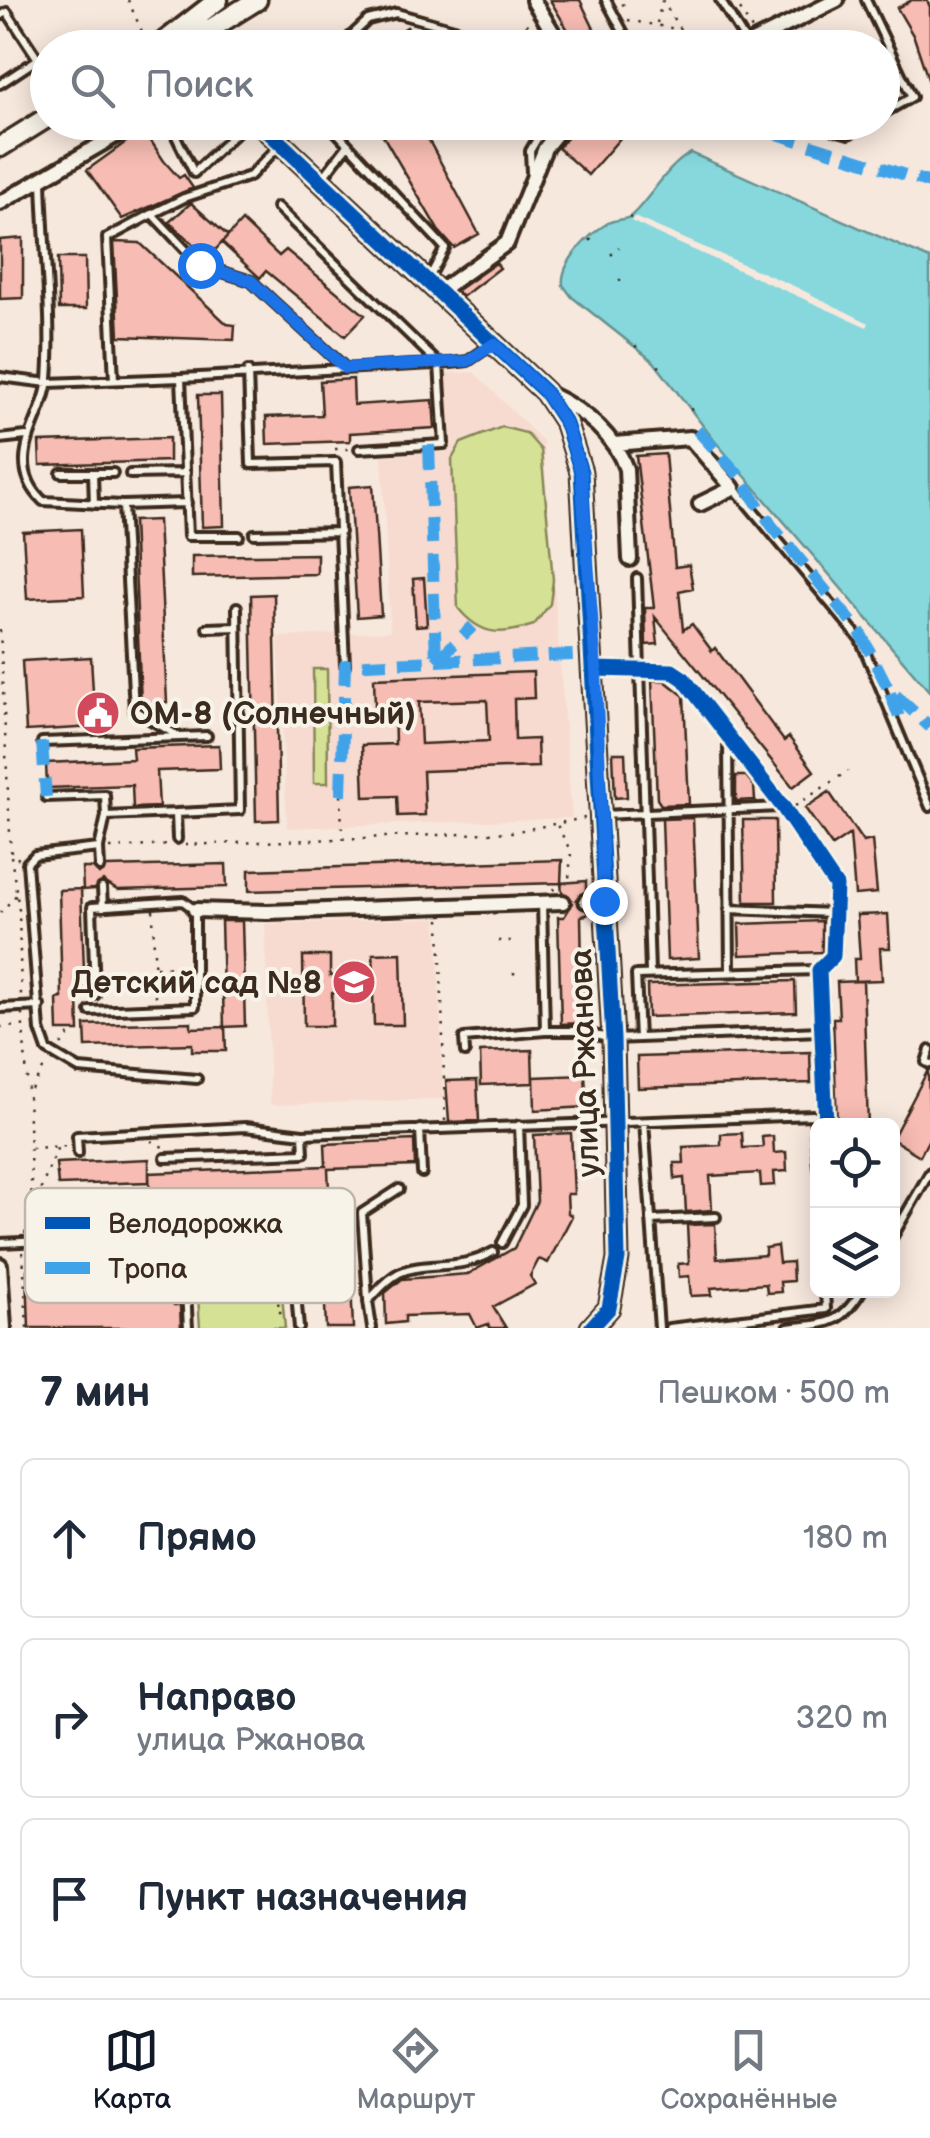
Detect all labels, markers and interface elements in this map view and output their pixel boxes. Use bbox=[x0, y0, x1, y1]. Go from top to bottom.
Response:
search box bbox=[30, 30, 900, 140]
icon: search bbox=[65, 58, 120, 113]
text: Поиск bbox=[145, 63, 253, 108]
route start bbox=[178, 243, 224, 289]
public building icon: ОМ-8 (Солнечный) bbox=[75, 690, 121, 736]
place label: ОМ-8 (Солнечный) bbox=[130, 695, 416, 734]
route end bbox=[582, 879, 628, 925]
street label: улица Ржанова bbox=[562, 948, 609, 1178]
school or university icon: Детский сад №8 bbox=[331, 959, 377, 1005]
place label: Детский сад №8 bbox=[71, 964, 322, 1003]
map controls bbox=[810, 1118, 900, 1298]
button: locate bbox=[810, 1118, 900, 1208]
legend bbox=[25, 1188, 355, 1303]
text: Велодорожка bbox=[108, 1208, 284, 1241]
button: layers bbox=[810, 1208, 900, 1298]
text: Тропа bbox=[108, 1253, 188, 1286]
text: 7 мин bbox=[40, 1368, 150, 1419]
text: Пешком · 500 m bbox=[657, 1374, 890, 1413]
icon: ahead bbox=[42, 1511, 97, 1566]
text: Прямо bbox=[137, 1516, 256, 1561]
text: 180 m bbox=[803, 1519, 888, 1558]
text: Направо bbox=[137, 1676, 296, 1721]
icon: right bbox=[42, 1691, 97, 1746]
text: 320 m bbox=[796, 1699, 888, 1738]
text: улица Ржанова bbox=[137, 1721, 366, 1760]
icon: arrive bbox=[42, 1871, 97, 1926]
text: Пункт назначения bbox=[137, 1876, 468, 1921]
tab: Карта bbox=[93, 2023, 171, 2116]
tab: Маршрут bbox=[356, 2023, 475, 2116]
tab: Сохранённые bbox=[661, 2023, 837, 2116]

